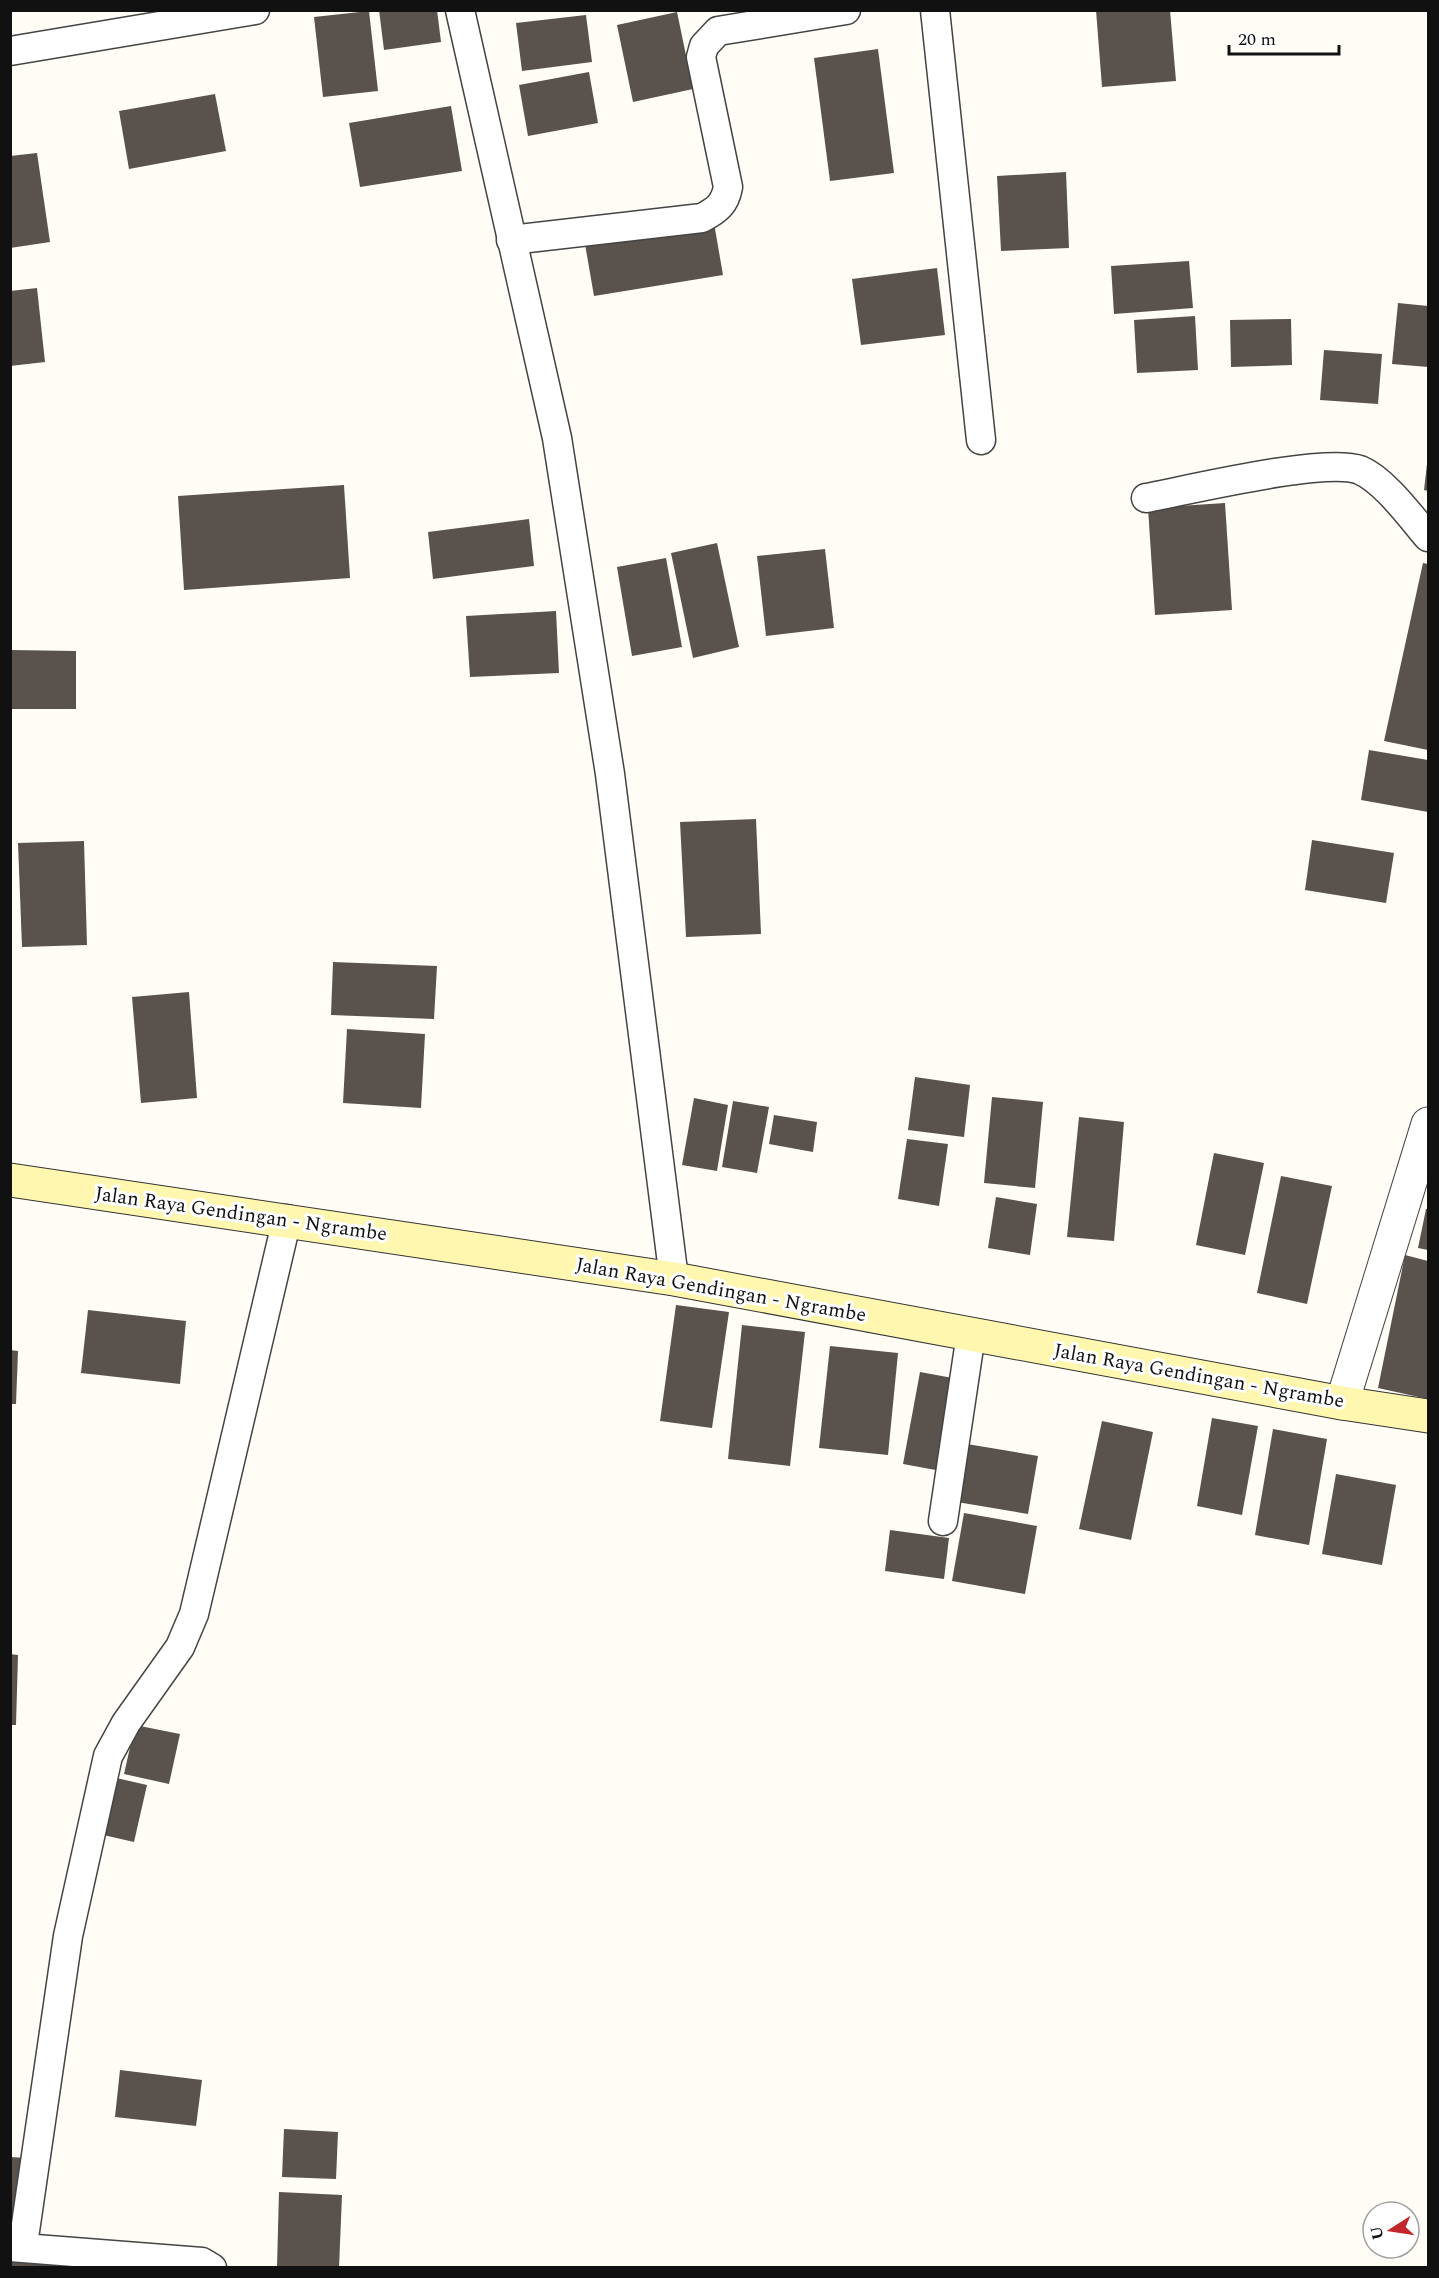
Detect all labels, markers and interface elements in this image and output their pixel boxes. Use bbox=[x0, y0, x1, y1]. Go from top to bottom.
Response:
scale bar bbox=[1229, 18, 1338, 56]
text: 20 m bbox=[1238, 26, 1276, 53]
street label: Jalan Raya Gendingan - Ngrambe bbox=[93, 1179, 389, 1249]
street label: Jalan Raya Gendingan - Ngrambe bbox=[573, 1250, 869, 1330]
street label: Jalan Raya Gendingan - Ngrambe bbox=[1051, 1336, 1347, 1416]
north arrow bbox=[1361, 2200, 1421, 2260]
text: U bbox=[1364, 2224, 1390, 2242]

